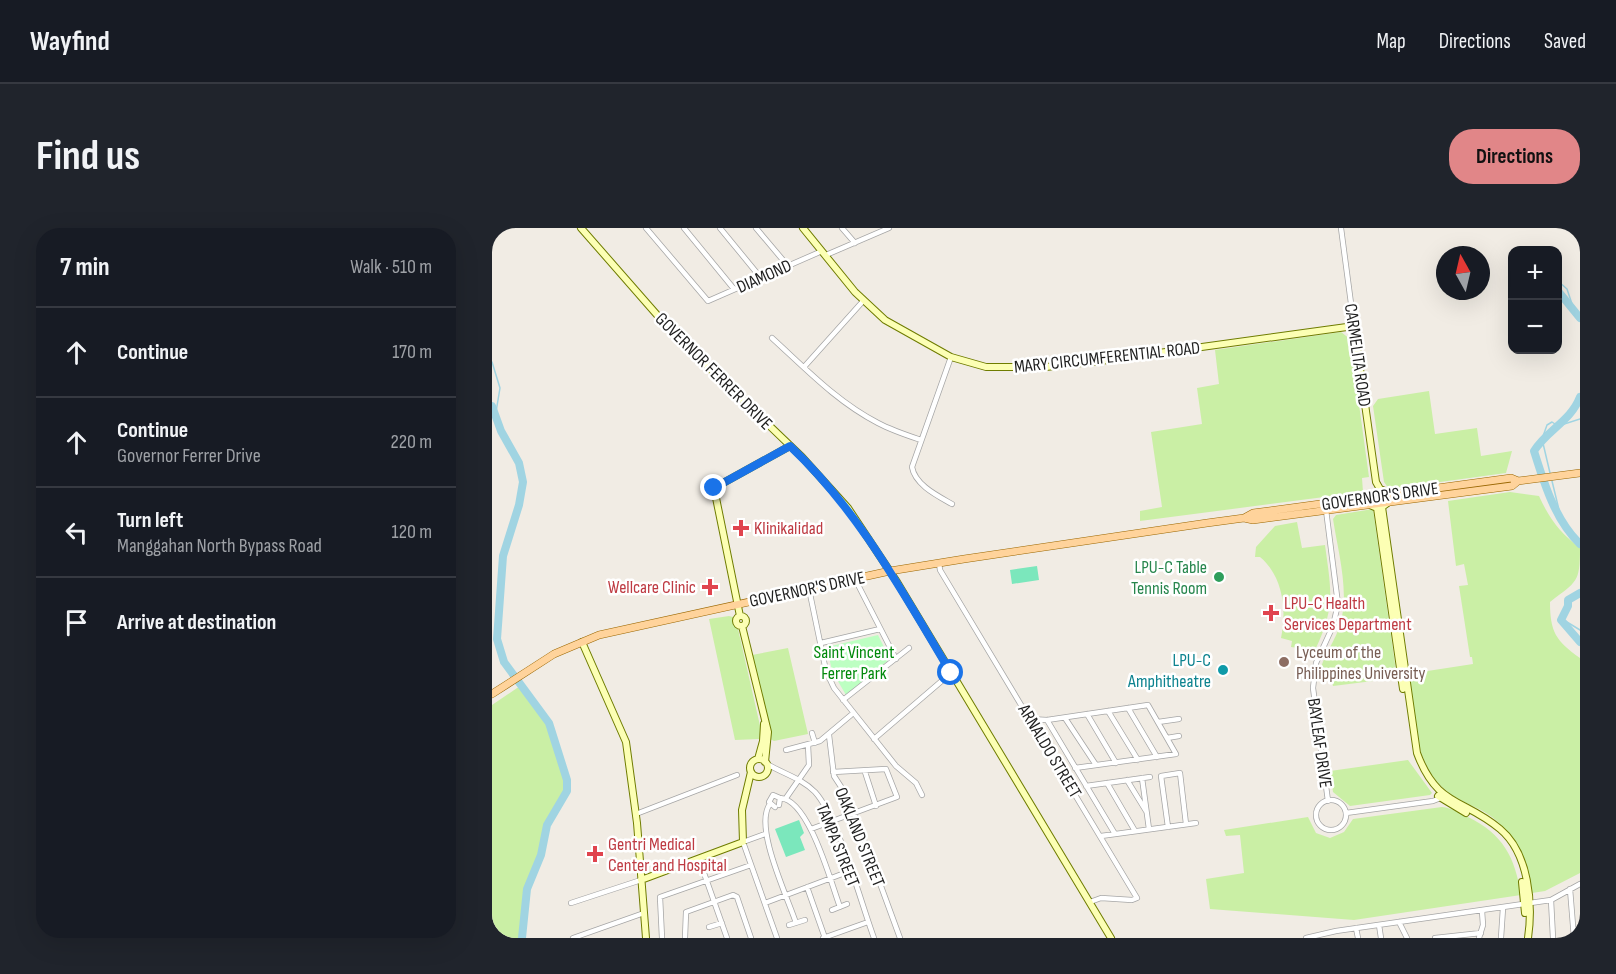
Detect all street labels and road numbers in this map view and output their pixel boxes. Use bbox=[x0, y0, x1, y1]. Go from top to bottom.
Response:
street label: DIAMOND bbox=[734, 255, 795, 298]
street label: CARMELITA ROAD bbox=[1340, 302, 1375, 408]
street label: GOVERNOR FERRER DRIVE bbox=[651, 308, 777, 434]
street label: MARY CIRCUMFERENTIAL ROAD bbox=[1013, 337, 1201, 378]
street label: GOVERNOR'S DRIVE bbox=[1320, 478, 1440, 515]
street label: GOVERNOR'S DRIVE bbox=[747, 567, 867, 612]
street label: BAYLEAF DRIVE bbox=[1303, 697, 1336, 789]
street label: ARNALDO STREET bbox=[1013, 700, 1086, 802]
street label: OAKLAND STREET bbox=[830, 784, 889, 890]
street label: TAMPA STREET bbox=[811, 800, 864, 890]

